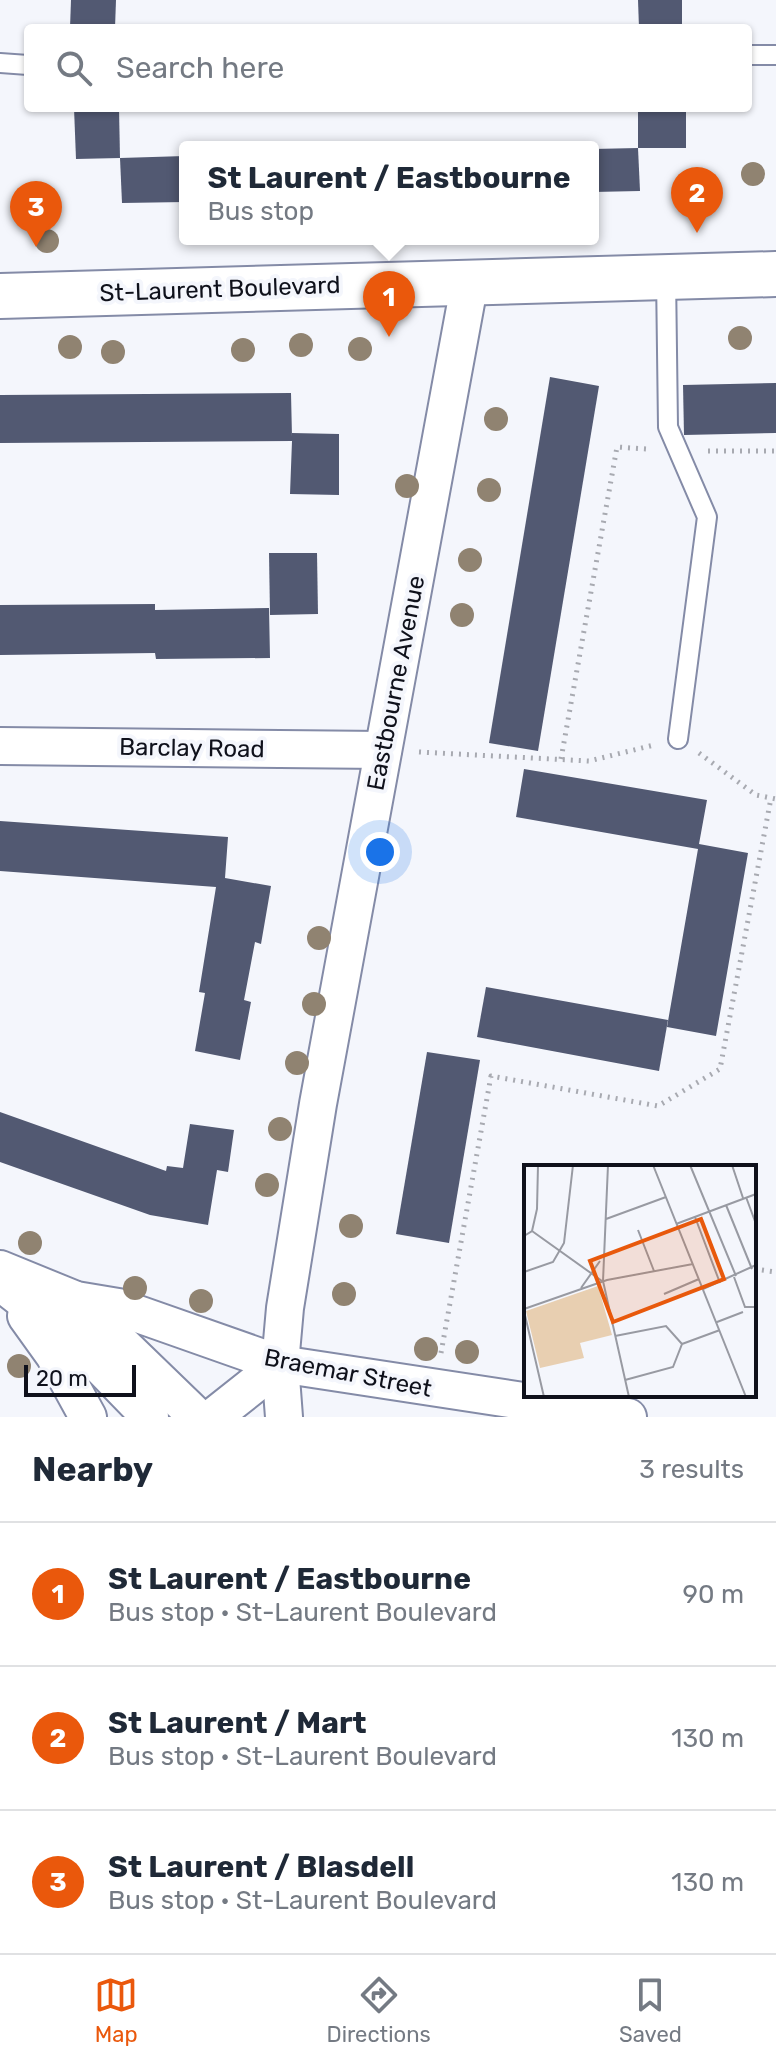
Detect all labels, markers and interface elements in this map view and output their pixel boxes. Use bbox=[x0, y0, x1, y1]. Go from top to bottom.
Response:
search box bbox=[24, 24, 752, 112]
icon: search bbox=[52, 46, 96, 90]
text: Search here bbox=[116, 50, 284, 86]
popup bbox=[179, 141, 599, 245]
text: St Laurent / Eastbourne bbox=[208, 160, 571, 196]
pin: 2 bbox=[671, 167, 723, 233]
pin: 3 bbox=[10, 181, 62, 247]
text: Bus stop bbox=[208, 196, 314, 227]
street label: St-Laurent Boulevard bbox=[99, 271, 341, 307]
pin: 1 bbox=[363, 271, 415, 337]
street label: Eastbourne Avenue bbox=[361, 573, 431, 793]
street label: Barclay Road bbox=[119, 733, 265, 763]
your location bbox=[360, 832, 400, 872]
inset map bbox=[524, 1165, 756, 1397]
street label: Braemar Street bbox=[262, 1343, 434, 1403]
scale bar bbox=[24, 1361, 136, 1397]
text: 20 m bbox=[36, 1365, 88, 1392]
text: Nearby bbox=[32, 1449, 153, 1490]
text: 3 results bbox=[639, 1454, 744, 1485]
text: St Laurent / Eastbourne bbox=[108, 1561, 471, 1597]
text: 1 bbox=[52, 1579, 64, 1610]
text: 90 m bbox=[683, 1579, 744, 1610]
text: Bus stop · St-Laurent Boulevard bbox=[108, 1597, 497, 1628]
text: St Laurent / Mart bbox=[108, 1705, 367, 1741]
text: 2 bbox=[50, 1723, 66, 1754]
text: 130 m bbox=[671, 1723, 744, 1754]
text: Bus stop · St-Laurent Boulevard bbox=[108, 1741, 497, 1772]
text: St Laurent / Blasdell bbox=[108, 1849, 414, 1885]
text: 3 bbox=[49, 1867, 67, 1898]
text: 130 m bbox=[671, 1867, 744, 1898]
text: Bus stop · St-Laurent Boulevard bbox=[108, 1885, 497, 1916]
tab: Map bbox=[94, 1973, 138, 2048]
tab: Directions bbox=[326, 1973, 431, 2048]
tab: Saved bbox=[619, 1973, 682, 2048]

